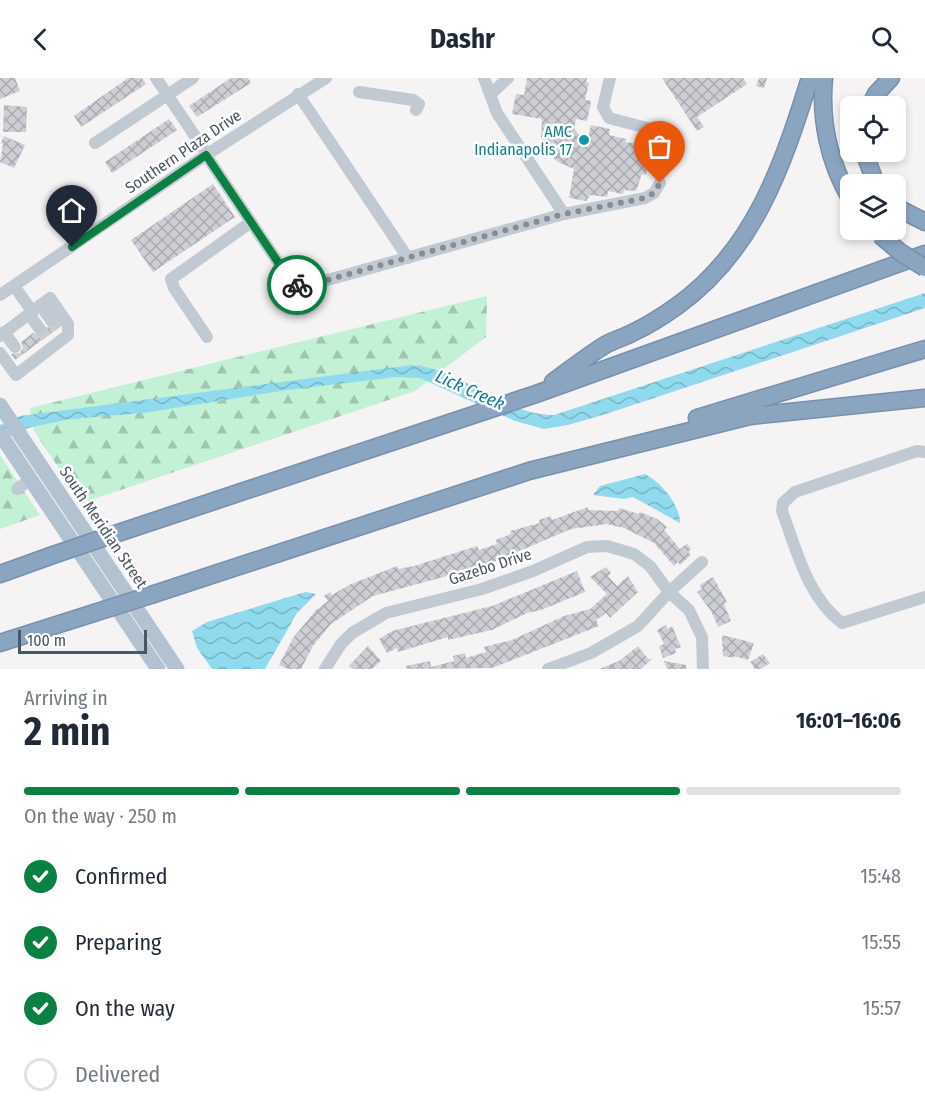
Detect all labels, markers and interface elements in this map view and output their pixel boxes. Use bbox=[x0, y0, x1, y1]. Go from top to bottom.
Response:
icon: back bbox=[24, 23, 57, 56]
text: Dashr bbox=[430, 23, 495, 55]
icon: search bbox=[868, 23, 901, 56]
map controls bbox=[840, 96, 906, 240]
button: locate bbox=[840, 96, 906, 162]
street label: Southern Plaza Drive bbox=[122, 106, 245, 197]
pin bbox=[634, 121, 685, 183]
place label: AMC Indianapolis 17 bbox=[474, 122, 573, 159]
icon: bag bbox=[643, 130, 676, 163]
marker: AMC Indianapolis 17 bbox=[577, 133, 591, 147]
button: layers bbox=[840, 174, 906, 240]
pin bbox=[46, 185, 97, 247]
icon: home bbox=[55, 194, 88, 227]
courier bbox=[267, 255, 327, 315]
icon: bike bbox=[281, 269, 314, 302]
water label: Lick Creek bbox=[432, 365, 508, 415]
street label: South Meridian Street bbox=[56, 463, 152, 593]
street label: Gazebo Drive bbox=[446, 544, 534, 589]
scale bar bbox=[18, 627, 147, 654]
text: 100 m bbox=[27, 631, 66, 650]
text: Arriving in bbox=[24, 686, 108, 710]
text: 16:01–16:06 bbox=[796, 707, 901, 734]
text: 2 min bbox=[24, 709, 110, 755]
text: On the way · 250 m bbox=[24, 804, 177, 828]
icon: check bbox=[24, 860, 57, 893]
text: Confirmed bbox=[75, 863, 168, 890]
text: 15:48 bbox=[860, 864, 901, 888]
icon: check bbox=[24, 926, 57, 959]
text: Preparing bbox=[75, 929, 161, 956]
text: 15:55 bbox=[861, 930, 901, 954]
icon: check bbox=[24, 992, 57, 1025]
text: On the way bbox=[75, 995, 175, 1022]
text: 15:57 bbox=[863, 996, 901, 1020]
text: Delivered bbox=[75, 1061, 160, 1088]

